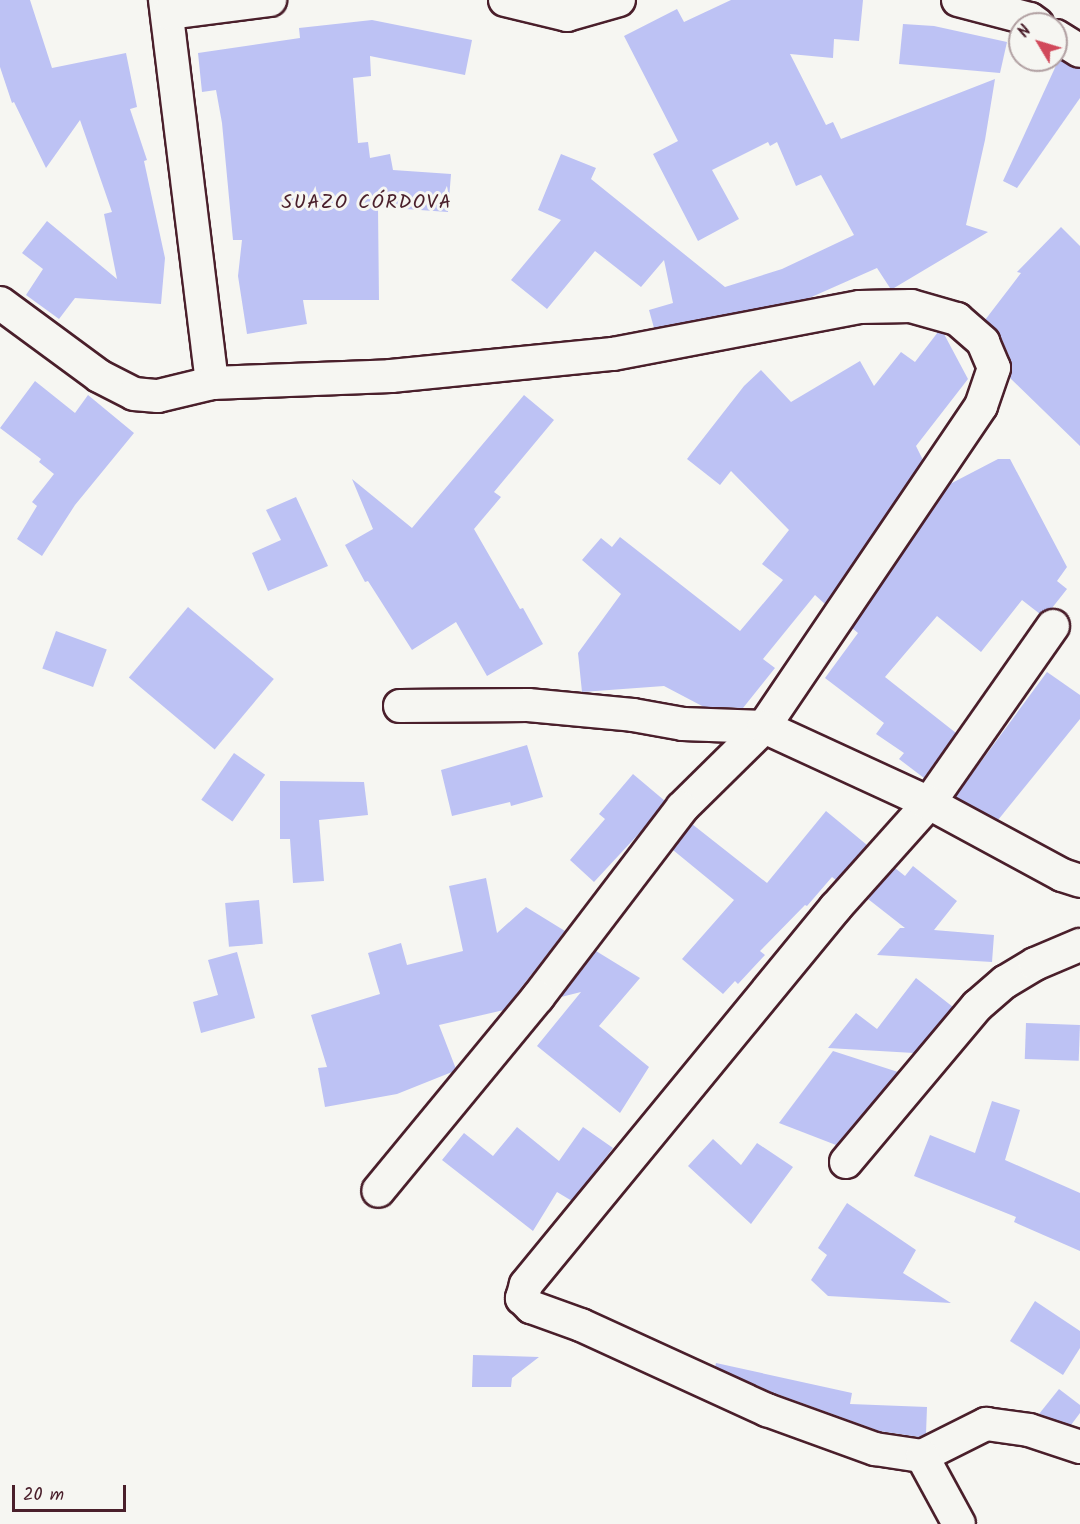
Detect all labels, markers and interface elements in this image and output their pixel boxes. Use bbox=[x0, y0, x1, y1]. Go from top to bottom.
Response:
north arrow bbox=[1008, 12, 1068, 72]
text: N bbox=[1012, 20, 1038, 44]
district label: SUAZO CÓRDOVA bbox=[282, 191, 452, 215]
scale bar bbox=[15, 1473, 129, 1511]
text: 20 m bbox=[23, 1481, 64, 1510]

